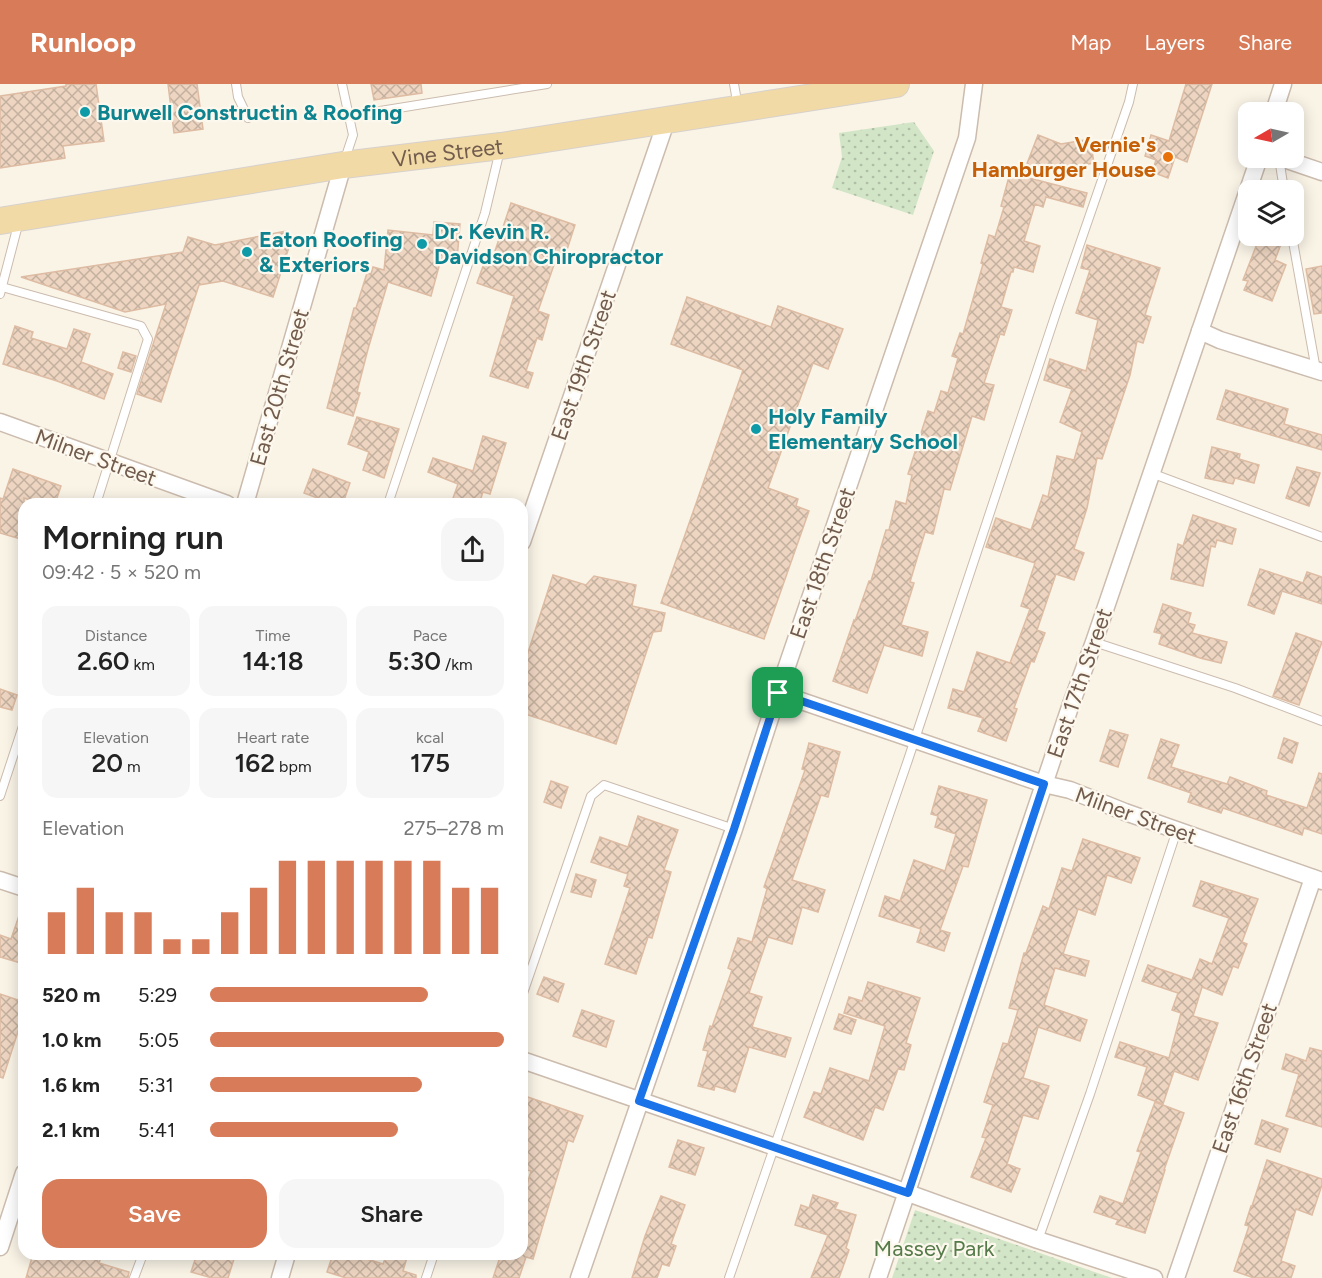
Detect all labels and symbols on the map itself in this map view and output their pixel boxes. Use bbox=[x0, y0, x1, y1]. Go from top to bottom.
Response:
place label: Burwell Constructin & Roofing bbox=[97, 99, 402, 126]
north arrow bbox=[1238, 102, 1304, 168]
marker: Burwell Constructin & Roofing bbox=[78, 105, 92, 119]
place label: Vernie's Hamburger House bbox=[971, 131, 1156, 183]
street label: Vine Street bbox=[391, 133, 505, 173]
marker: Vernie's Hamburger House bbox=[1161, 150, 1175, 164]
place label: Dr. Kevin R. Davidson Chiropractor bbox=[434, 218, 664, 270]
place label: Eaton Roofing & Exteriors bbox=[259, 226, 403, 278]
marker: Dr. Kevin R. Davidson Chiropractor bbox=[415, 237, 429, 251]
marker: Eaton Roofing & Exteriors bbox=[240, 245, 254, 259]
street label: East 19th Street bbox=[545, 286, 622, 444]
street label: East 20th Street bbox=[244, 305, 315, 469]
place label: Holy Family Elementary School bbox=[768, 403, 958, 455]
marker: Holy Family Elementary School bbox=[749, 422, 763, 436]
street label: Milner Street bbox=[31, 423, 160, 492]
street label: East 18th Street bbox=[784, 484, 861, 642]
street label: East 17th Street bbox=[1041, 605, 1118, 762]
pin bbox=[752, 667, 803, 718]
street label: Milner Street bbox=[1071, 781, 1200, 850]
street label: East 16th Street bbox=[1206, 999, 1283, 1157]
park label: Massey Park bbox=[874, 1235, 995, 1262]

